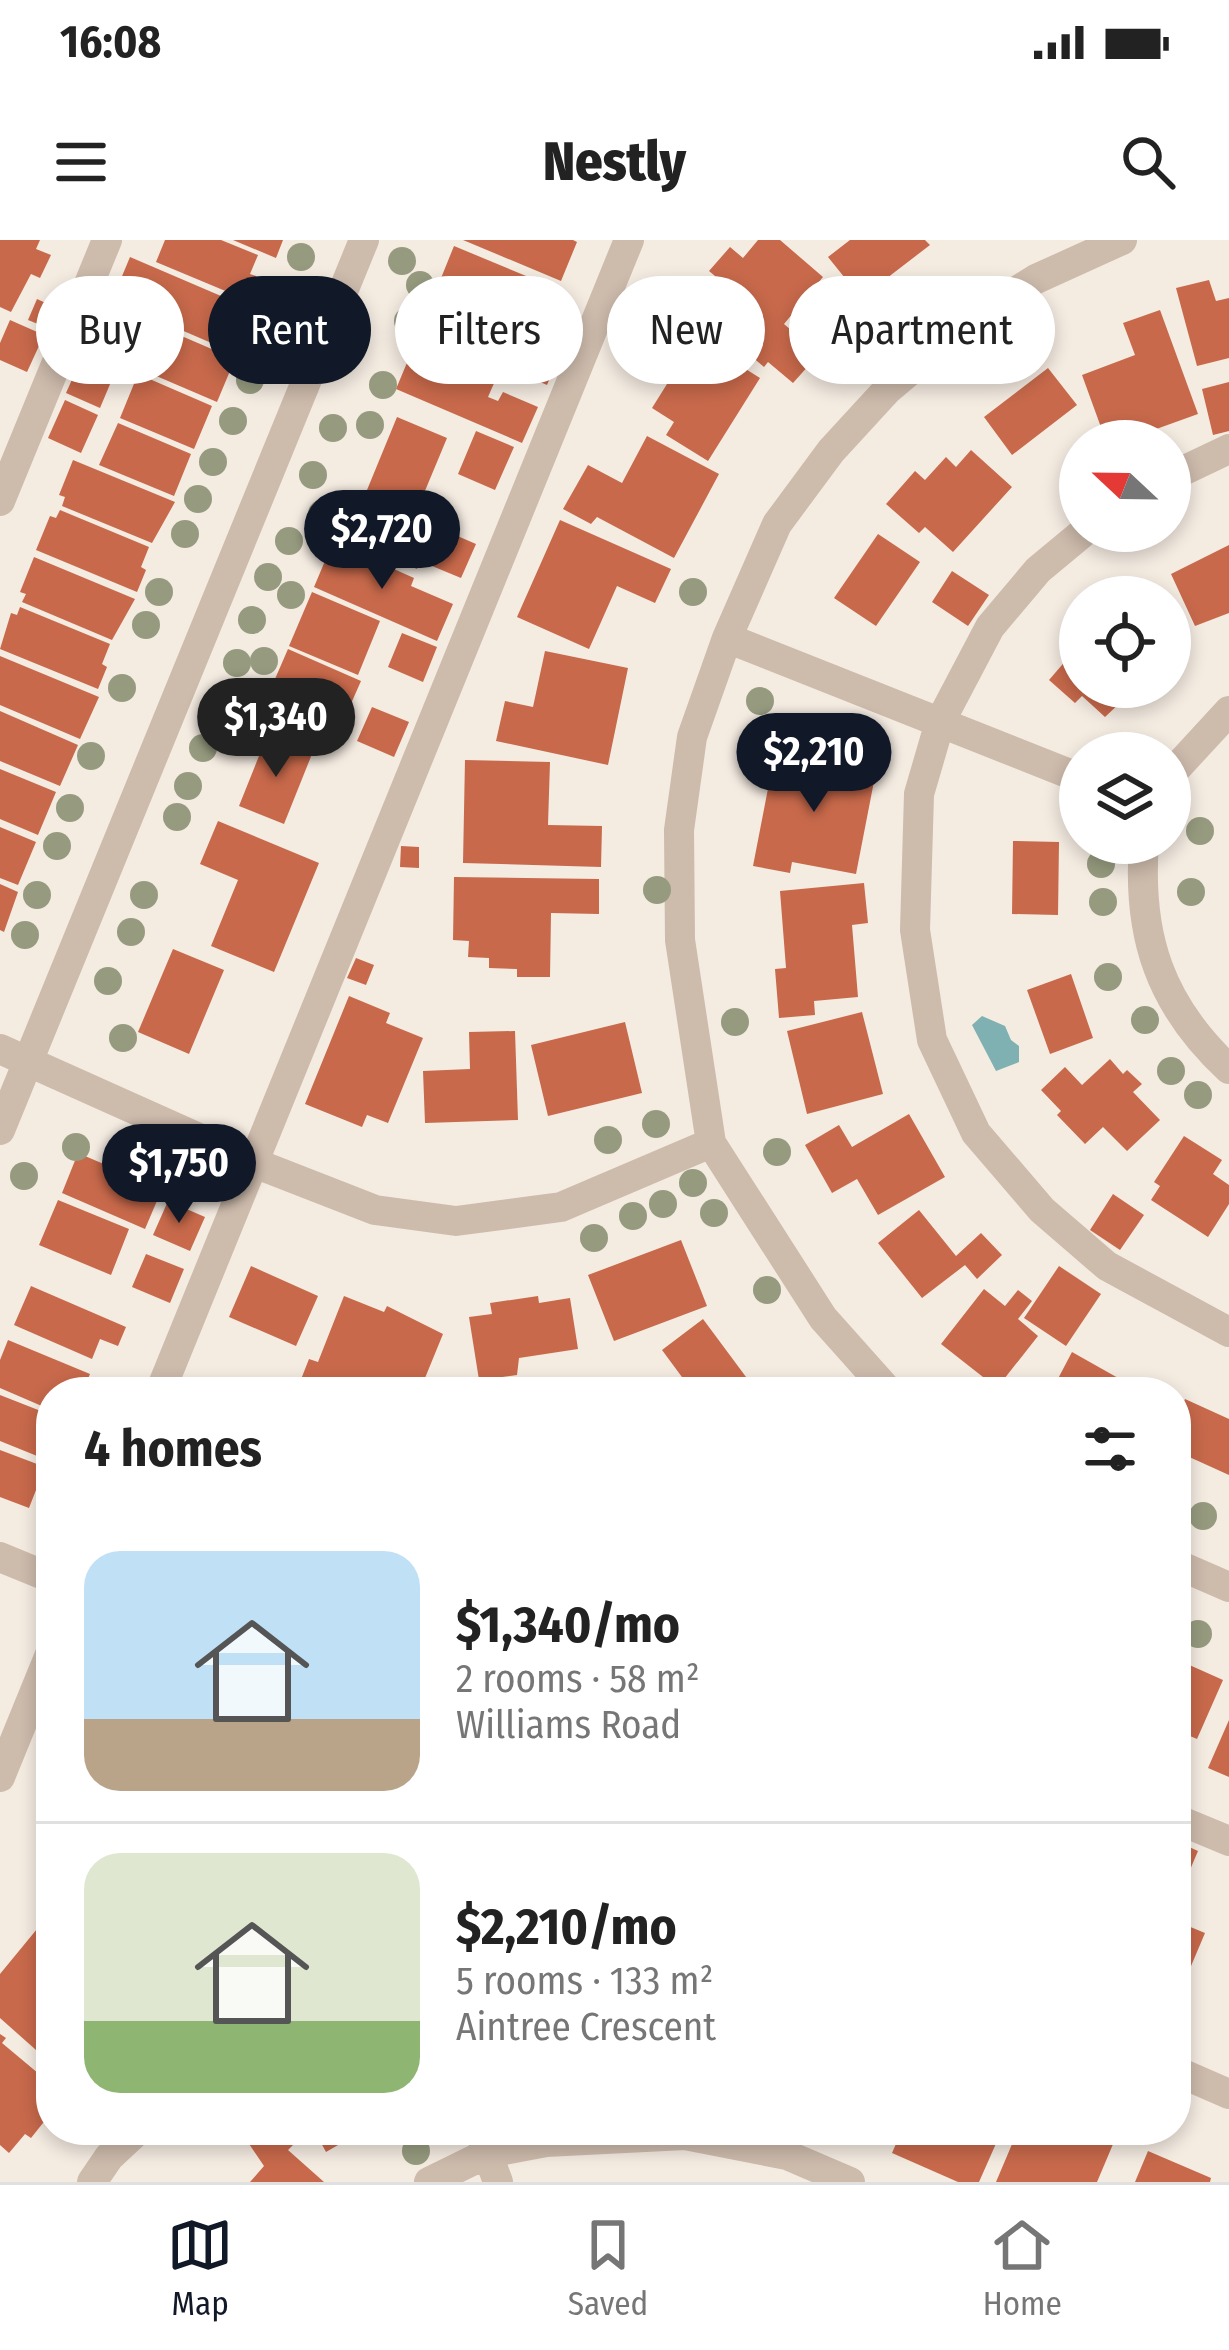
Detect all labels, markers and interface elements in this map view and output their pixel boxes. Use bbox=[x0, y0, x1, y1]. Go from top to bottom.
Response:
text: 16:08 bbox=[60, 15, 161, 69]
icon: menu bbox=[48, 129, 114, 195]
icon: search bbox=[1115, 129, 1181, 195]
text: Nestly bbox=[543, 130, 686, 194]
chip: Buy bbox=[36, 276, 184, 384]
chip: Rent bbox=[208, 276, 371, 384]
chip: Filters bbox=[395, 276, 583, 384]
chip: New bbox=[607, 276, 765, 384]
chip: Apartment bbox=[789, 276, 1055, 384]
north arrow bbox=[1059, 420, 1191, 552]
map controls bbox=[1059, 420, 1191, 864]
pin: $2,720 bbox=[284, 490, 480, 592]
text: $2,720 bbox=[331, 506, 433, 552]
button: locate bbox=[1059, 576, 1191, 708]
pin: $1,340 bbox=[178, 678, 374, 780]
text: $1,340 bbox=[224, 694, 328, 740]
pin: $2,210 bbox=[716, 713, 912, 815]
text: $2,210 bbox=[763, 729, 865, 775]
button: layers bbox=[1059, 732, 1191, 864]
pin: $1,750 bbox=[81, 1124, 277, 1226]
text: $1,750 bbox=[129, 1140, 229, 1186]
icon: filters bbox=[1077, 1416, 1143, 1482]
text: 4 homes bbox=[84, 1418, 262, 1480]
text: $1,340/mo bbox=[456, 1594, 680, 1656]
icon: home bbox=[180, 1599, 324, 1743]
text: 2 rooms · 58 m² bbox=[456, 1656, 700, 1702]
text: Williams Road bbox=[456, 1702, 681, 1748]
text: $2,210/mo bbox=[456, 1896, 677, 1958]
icon: home bbox=[180, 1901, 324, 2045]
text: 5 rooms · 133 m² bbox=[456, 1958, 713, 2004]
text: Aintree Crescent bbox=[456, 2004, 716, 2050]
tab: Map bbox=[167, 2212, 233, 2324]
tab: Saved bbox=[568, 2212, 648, 2324]
tab: Home bbox=[983, 2212, 1062, 2324]

